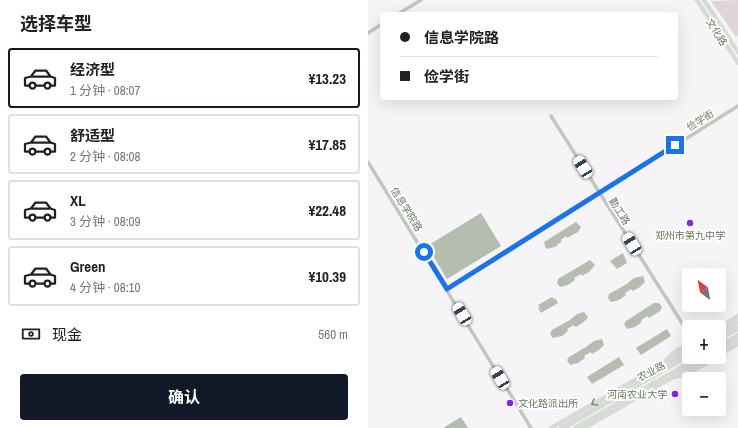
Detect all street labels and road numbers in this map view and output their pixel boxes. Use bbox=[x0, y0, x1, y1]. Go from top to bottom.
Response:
street label: 文化路 bbox=[703, 16, 730, 48]
street label: 俭学街 bbox=[684, 107, 716, 134]
street label: 信息学院路 bbox=[388, 185, 425, 234]
street label: 勤工路 bbox=[606, 195, 633, 227]
street label: 农业路 bbox=[635, 359, 668, 384]

